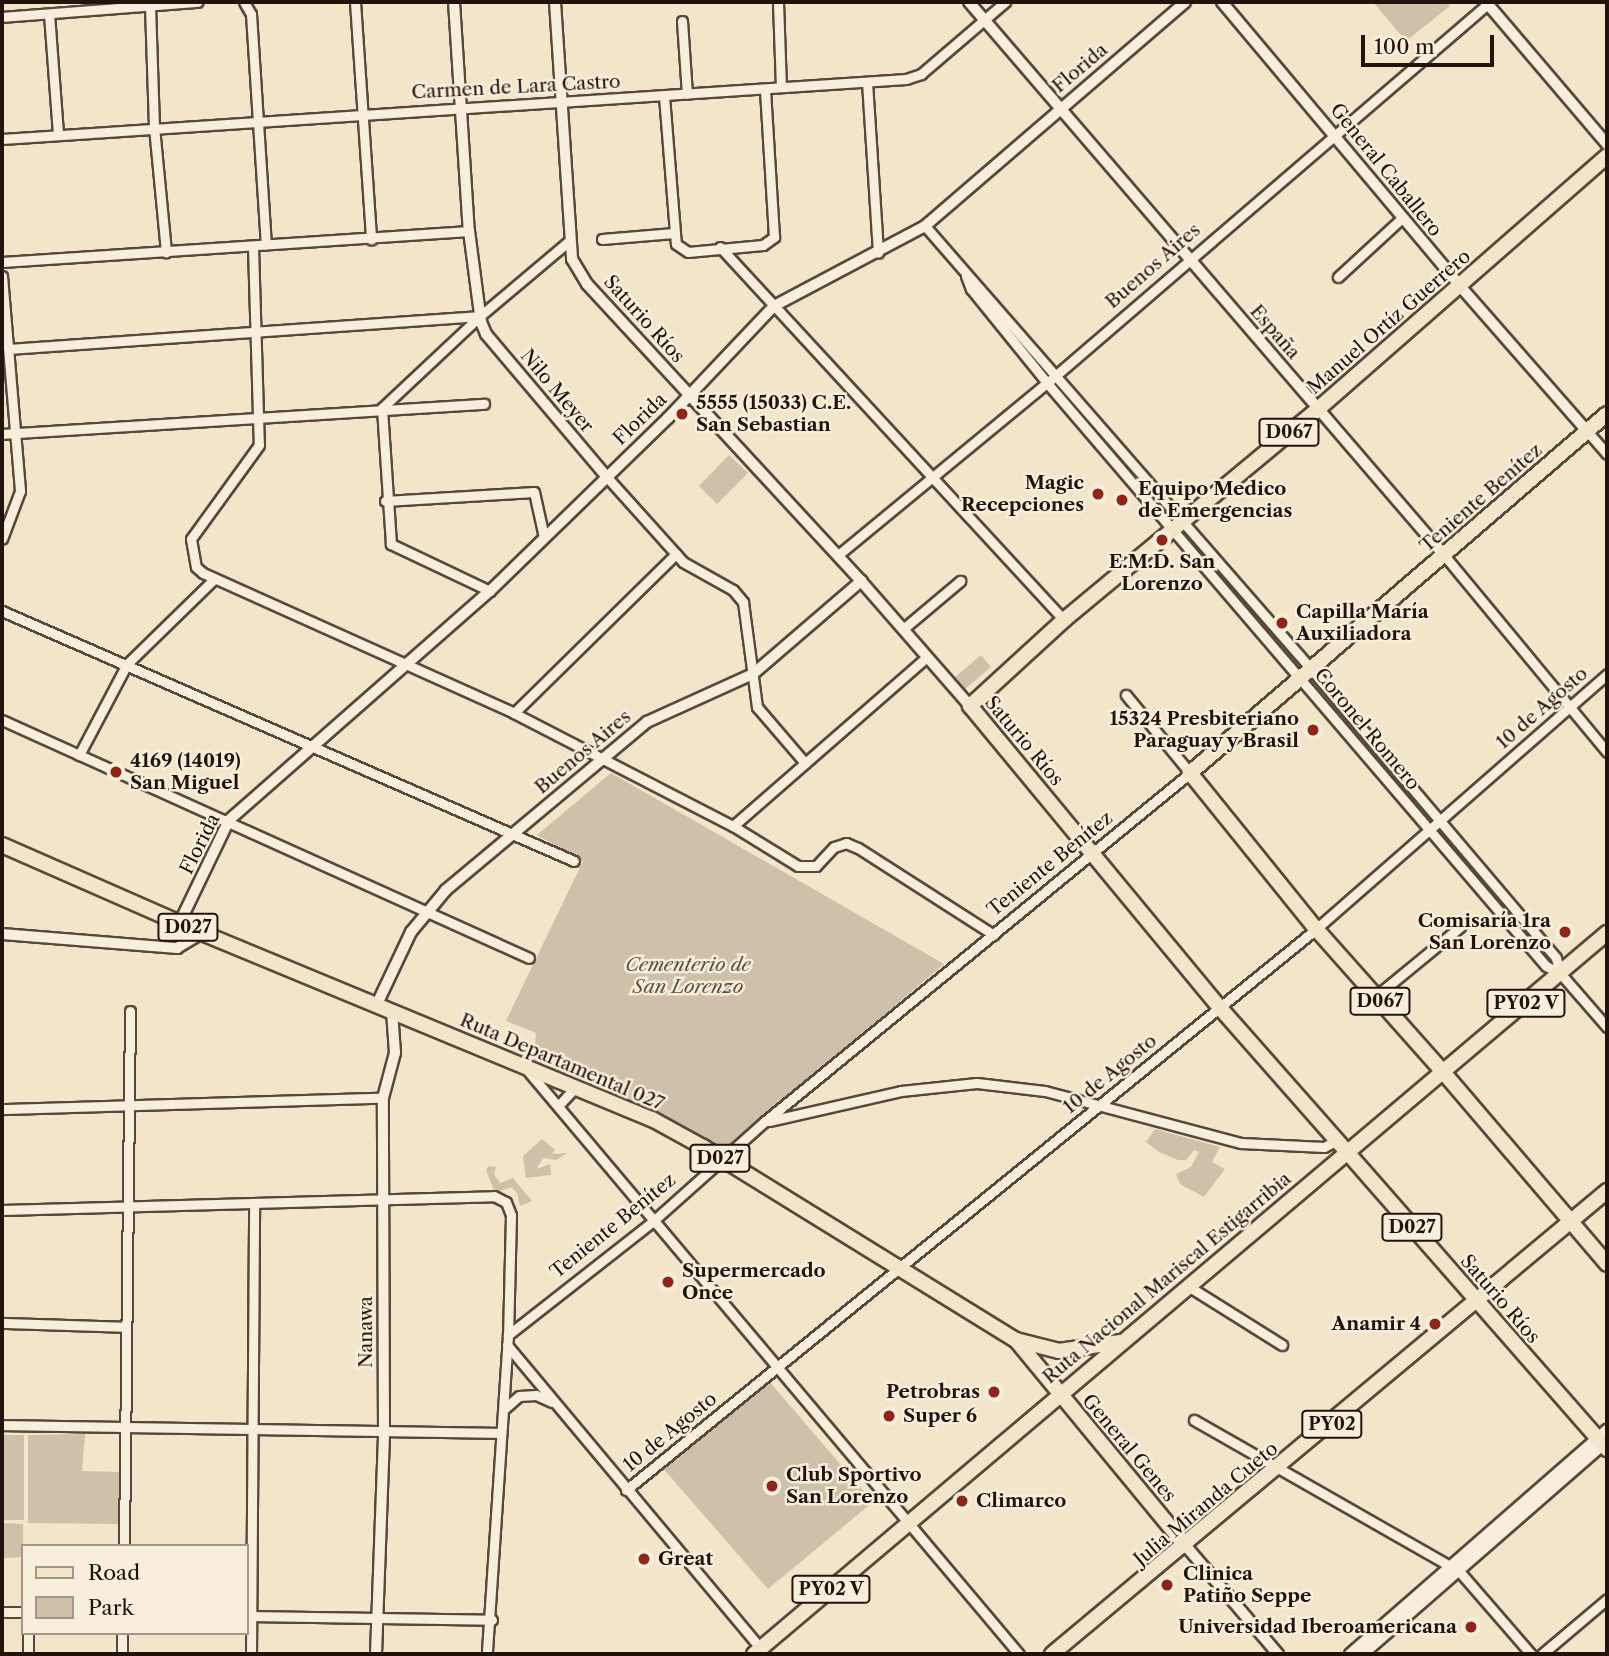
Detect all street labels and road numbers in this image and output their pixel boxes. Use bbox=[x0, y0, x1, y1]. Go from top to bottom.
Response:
street label: Florida bbox=[1048, 38, 1112, 98]
street label: Carmen de Lara Castro bbox=[411, 70, 621, 104]
street label: General Caballero bbox=[1325, 99, 1447, 241]
street label: Buenos Aires bbox=[1101, 218, 1205, 314]
street label: Manuel Ortíz Guerrero bbox=[1303, 245, 1475, 399]
street label: Saturio Ríos bbox=[599, 271, 689, 367]
street label: España bbox=[1245, 300, 1305, 364]
street label: Nilo Meyer bbox=[516, 345, 598, 437]
street label: Florida bbox=[609, 388, 671, 450]
road number: D067 bbox=[1258, 418, 1320, 446]
street label: Teniente Benítez bbox=[1415, 439, 1547, 557]
street label: 10 de Agosto bbox=[1491, 662, 1593, 754]
street label: Coronel Romero bbox=[1309, 663, 1425, 795]
street label: Saturio Ríos bbox=[980, 692, 1068, 790]
street label: Buenos Aires bbox=[530, 705, 636, 799]
street label: Teniente Benítez bbox=[983, 807, 1117, 921]
street label: Florida bbox=[175, 810, 225, 878]
road number: D027 bbox=[156, 912, 220, 942]
road number: D067 bbox=[1348, 986, 1412, 1016]
road number: PY02 V bbox=[1486, 988, 1566, 1018]
street label: Ruta Departamental 027 bbox=[456, 1009, 668, 1115]
street label: 10 de Agosto bbox=[1058, 1029, 1162, 1119]
road number: D027 bbox=[688, 1143, 752, 1172]
street label: Ruta Nacional Mariscal Estigarribia bbox=[1038, 1167, 1296, 1389]
street label: Teniente Benítez bbox=[546, 1169, 680, 1283]
road number: D027 bbox=[1380, 1212, 1444, 1242]
street label: Saturio Ríos bbox=[1455, 1250, 1545, 1348]
street label: Nanawa bbox=[355, 1296, 377, 1368]
street label: 10 de Agosto bbox=[618, 1387, 722, 1477]
street label: General Genes bbox=[1077, 1389, 1181, 1507]
road number: PY02 bbox=[1300, 1409, 1364, 1438]
street label: Julia Miranda Cueto bbox=[1129, 1437, 1283, 1571]
road number: PY02 V bbox=[791, 1574, 871, 1604]

